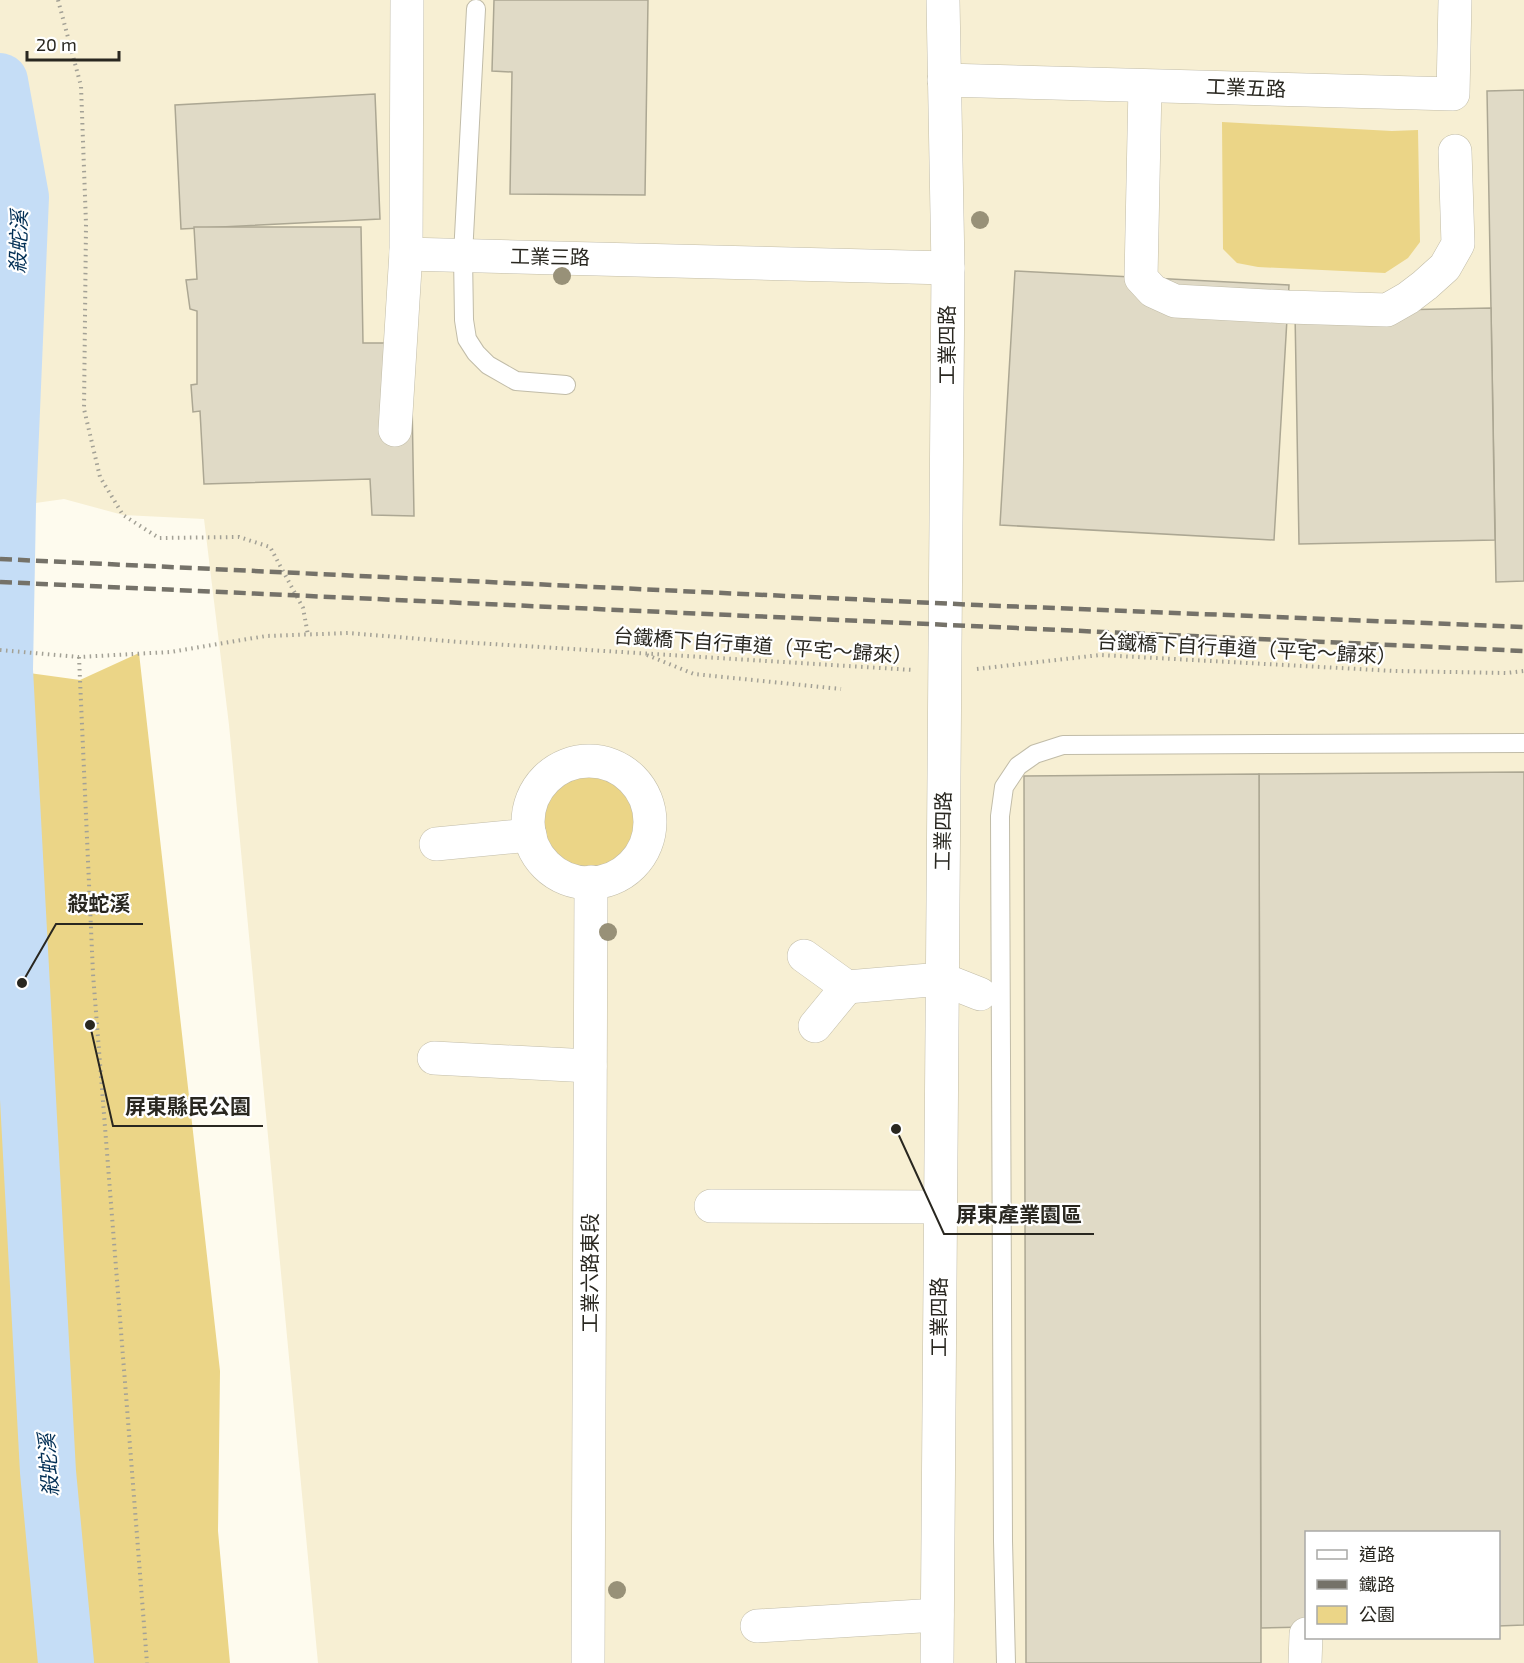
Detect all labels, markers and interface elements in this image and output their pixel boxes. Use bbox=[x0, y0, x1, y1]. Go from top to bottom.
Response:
scale bar bbox=[27, 24, 118, 62]
text: 20 m bbox=[36, 33, 77, 55]
street label: 工業五路 bbox=[1206, 74, 1286, 100]
water label: 殺蛇溪 bbox=[4, 207, 31, 274]
street label: 工業三路 bbox=[510, 243, 590, 269]
street label: 工業四路 bbox=[934, 305, 958, 385]
street label: 台鐵橋下自行車道（平宅～歸來） bbox=[613, 623, 914, 667]
street label: 台鐵橋下自行車道（平宅～歸來） bbox=[1097, 628, 1397, 668]
street label: 工業四路 bbox=[929, 791, 955, 871]
callout: 殺蛇溪 bbox=[56, 885, 143, 924]
text: 殺蛇溪 bbox=[68, 890, 131, 915]
callout: 屏東縣民公園 bbox=[113, 1087, 263, 1126]
text: 屏東縣民公園 bbox=[125, 1093, 251, 1118]
callout: 屏東產業園區 bbox=[944, 1195, 1094, 1234]
text: 屏東產業園區 bbox=[956, 1201, 1082, 1226]
street label: 工業六路東段 bbox=[577, 1213, 601, 1333]
street label: 工業四路 bbox=[926, 1277, 950, 1357]
water label: 殺蛇溪 bbox=[33, 1430, 62, 1497]
legend bbox=[1305, 1531, 1500, 1639]
text: 道路 bbox=[1359, 1543, 1395, 1565]
text: 鐵路 bbox=[1359, 1573, 1395, 1595]
text: 公園 bbox=[1359, 1603, 1395, 1625]

